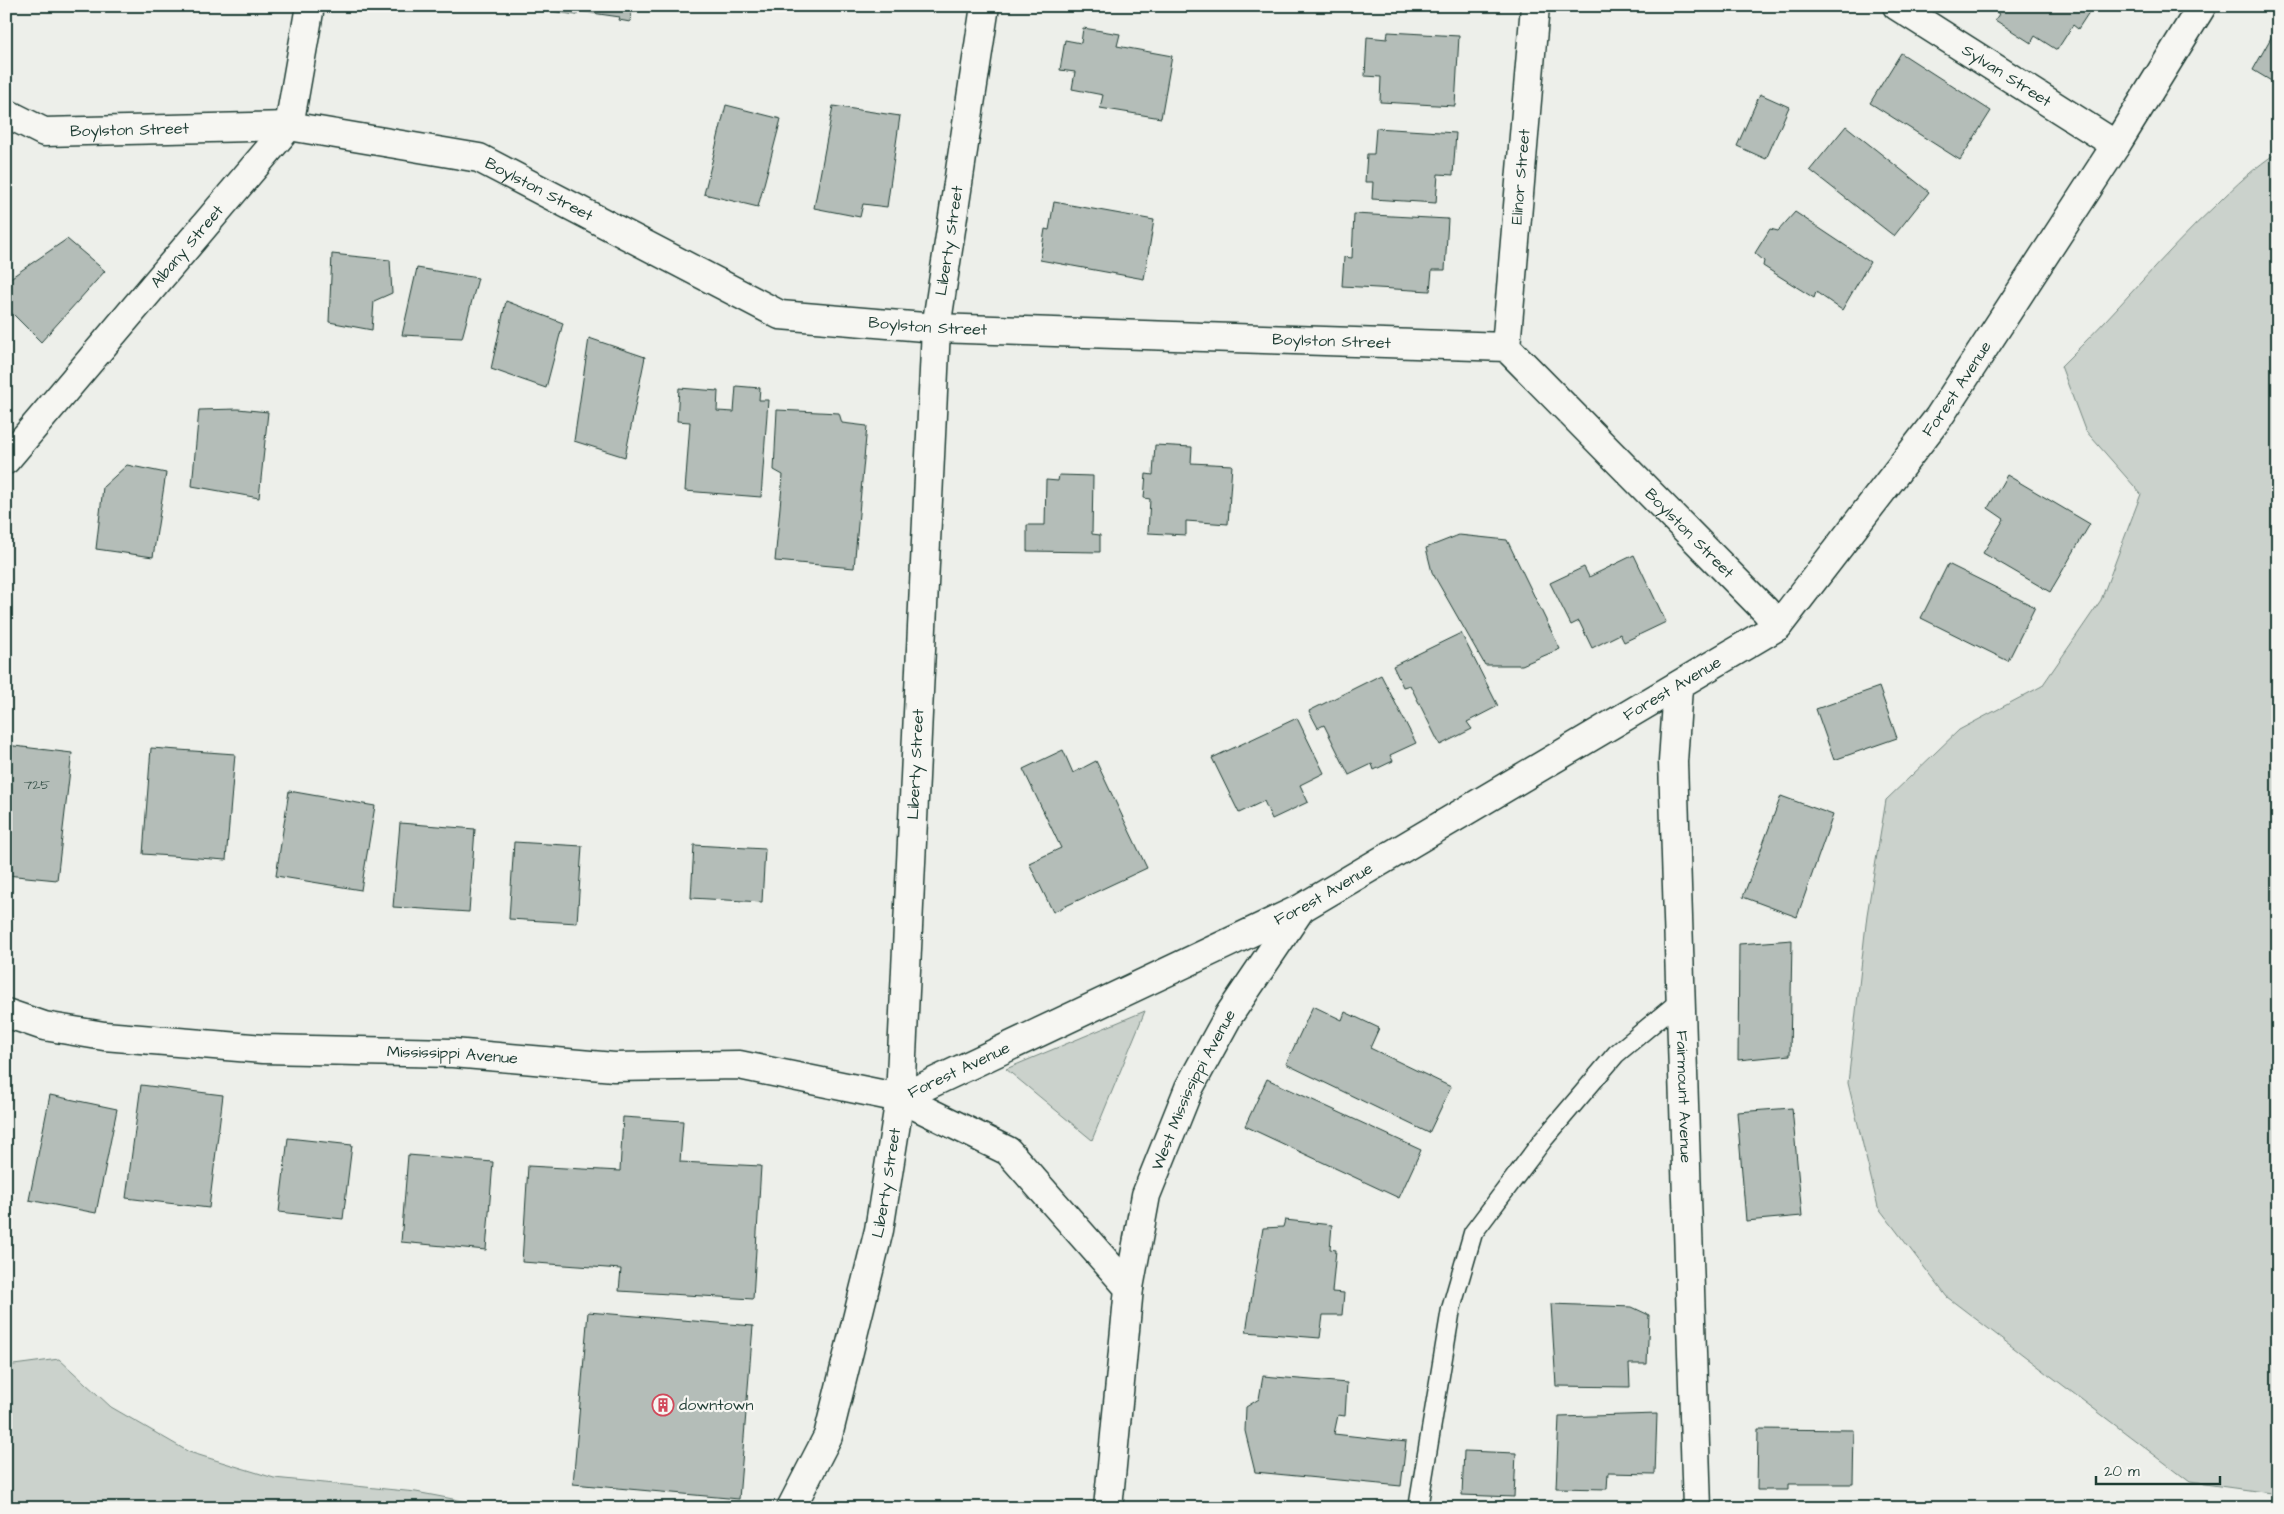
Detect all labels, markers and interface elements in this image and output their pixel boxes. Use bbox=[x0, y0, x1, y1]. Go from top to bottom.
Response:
street label: Sylvan Street bbox=[1958, 39, 2056, 113]
street label: Boylston Street bbox=[70, 117, 190, 143]
street label: Elinor Street bbox=[1505, 127, 1536, 225]
street label: Boylston Street bbox=[481, 152, 597, 227]
street label: Liberty Street bbox=[930, 184, 969, 297]
street label: Albany Street bbox=[146, 200, 229, 293]
street label: Boylston Street bbox=[868, 311, 988, 341]
street label: Boylston Street bbox=[1272, 328, 1392, 354]
street label: Forest Avenue bbox=[1917, 337, 1997, 441]
street label: Boylston Street bbox=[1640, 483, 1739, 584]
street label: Forest Avenue bbox=[1619, 651, 1726, 726]
street label: Liberty Street bbox=[902, 708, 929, 820]
house number: 725 bbox=[24, 775, 50, 795]
street label: Forest Avenue bbox=[1270, 857, 1377, 931]
street label: West Mississippi Avenue bbox=[1146, 1005, 1241, 1174]
street label: Fairmount Avenue bbox=[1671, 1030, 1697, 1164]
street label: Forest Avenue bbox=[904, 1037, 1014, 1104]
street label: Mississippi Avenue bbox=[387, 1041, 519, 1070]
street label: Liberty Street bbox=[866, 1126, 906, 1240]
building icon: downtown bbox=[651, 1393, 675, 1417]
place label: downtown bbox=[679, 1394, 754, 1416]
scale bar bbox=[2096, 1454, 2220, 1486]
text: 20 m bbox=[2104, 1461, 2140, 1482]

